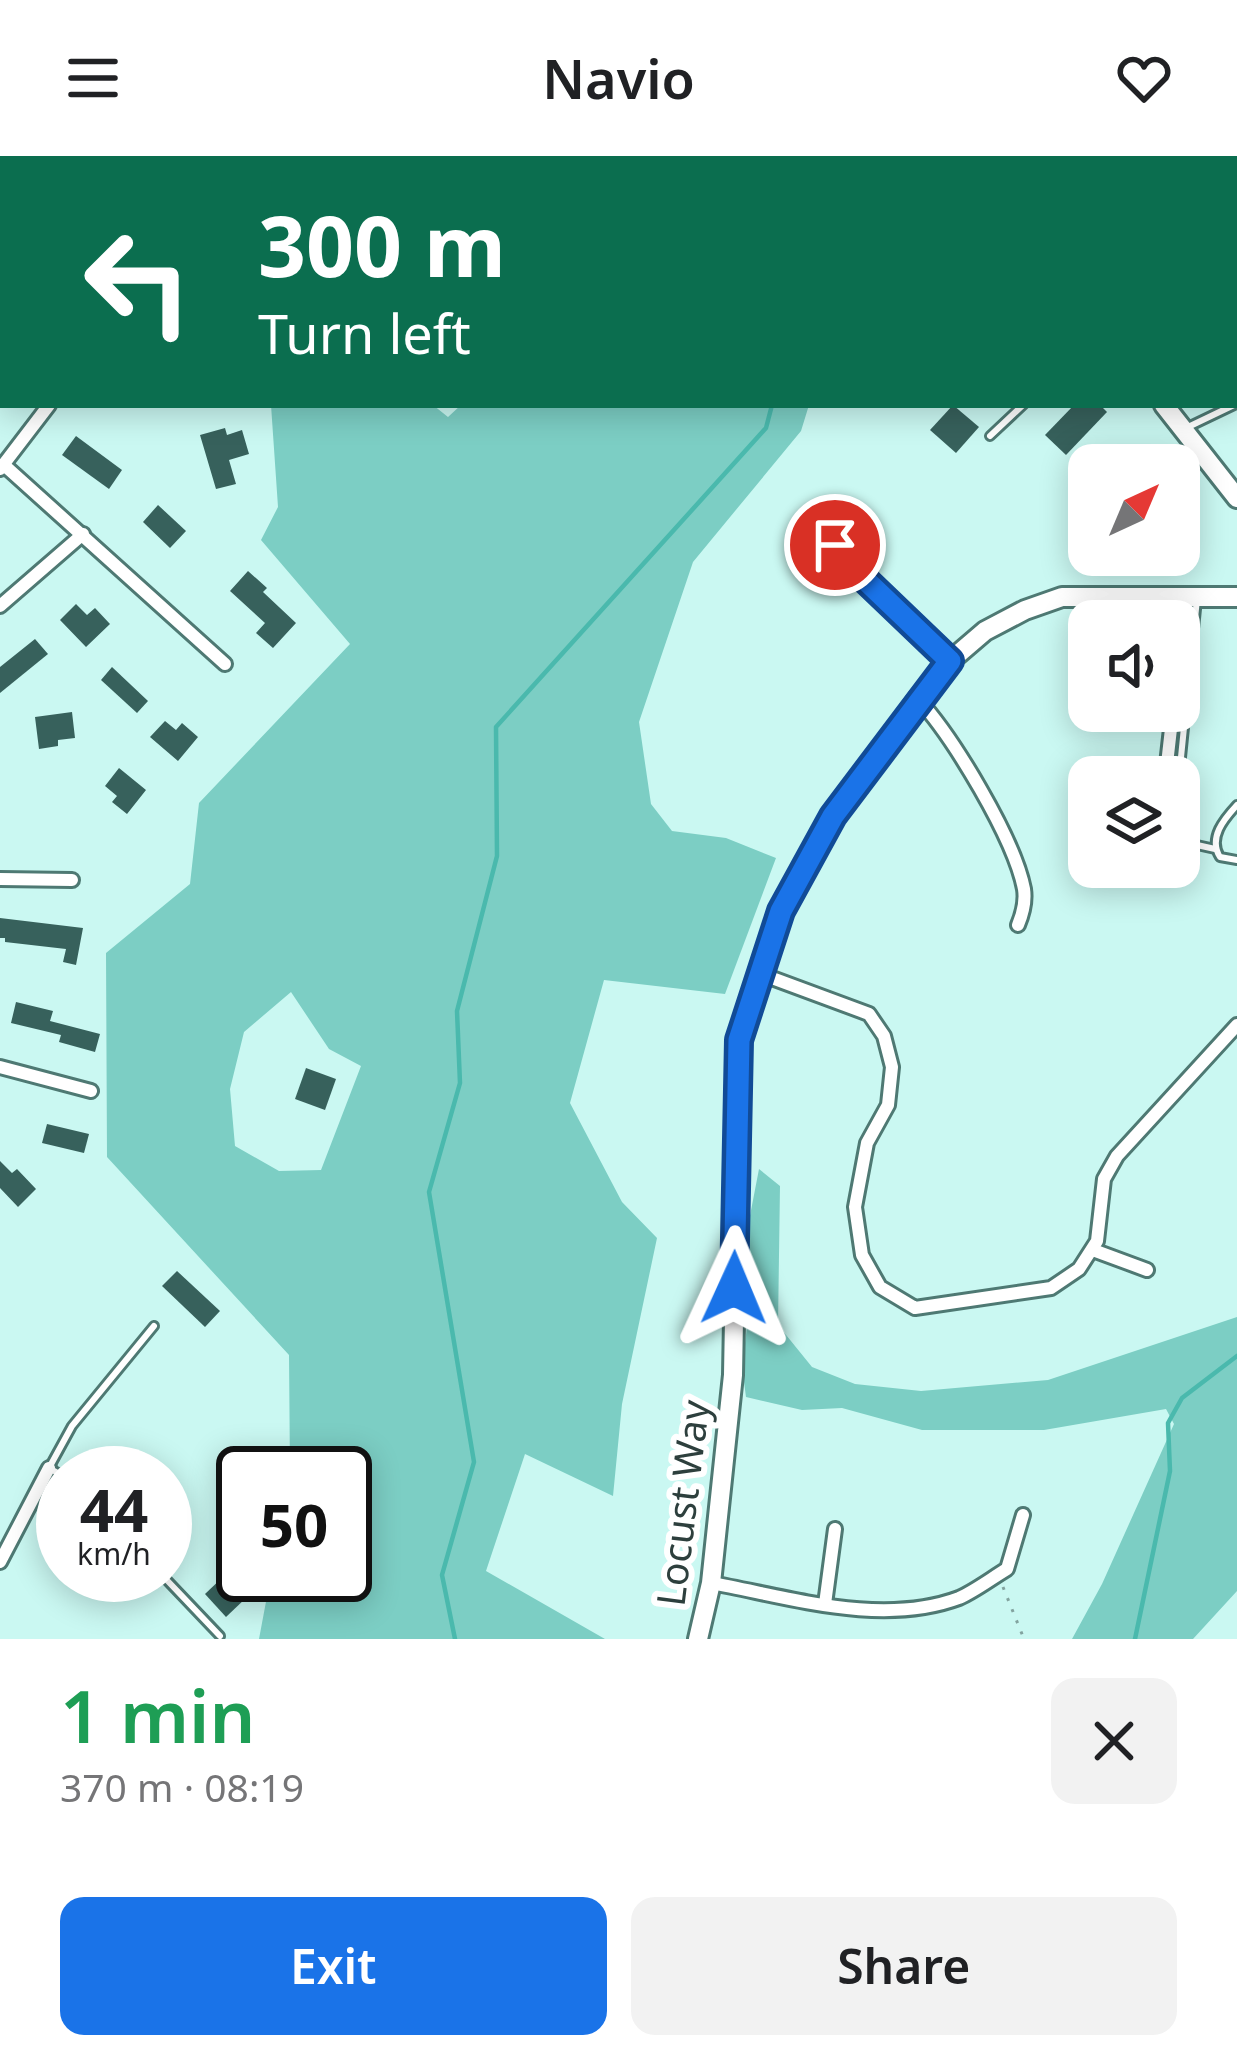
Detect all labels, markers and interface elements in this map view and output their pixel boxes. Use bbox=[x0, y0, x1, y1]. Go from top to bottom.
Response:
text: Navio bbox=[542, 41, 695, 115]
icon: menu bbox=[60, 45, 126, 111]
icon: heart bbox=[1111, 45, 1177, 111]
text: 300 m bbox=[258, 187, 506, 302]
icon: left bbox=[60, 204, 216, 360]
text: Turn left bbox=[258, 296, 471, 370]
north arrow bbox=[1068, 444, 1200, 576]
map controls bbox=[1068, 444, 1200, 888]
pin bbox=[784, 494, 886, 596]
icon: arrive bbox=[802, 512, 868, 578]
button: sound bbox=[1068, 600, 1200, 732]
button: layers bbox=[1068, 756, 1200, 888]
position arrow bbox=[671, 1225, 797, 1351]
street label: Locust Way bbox=[643, 1397, 720, 1609]
speed limit sign: 50 bbox=[216, 1446, 372, 1602]
text: 44 bbox=[80, 1468, 148, 1550]
text: km/h bbox=[77, 1533, 151, 1574]
text: 1 min bbox=[60, 1666, 255, 1764]
button: close bbox=[1051, 1678, 1177, 1804]
text: 370 m · 08:19 bbox=[60, 1760, 304, 1813]
button: Exit bbox=[60, 1897, 607, 2035]
button: Share bbox=[631, 1897, 1177, 2035]

